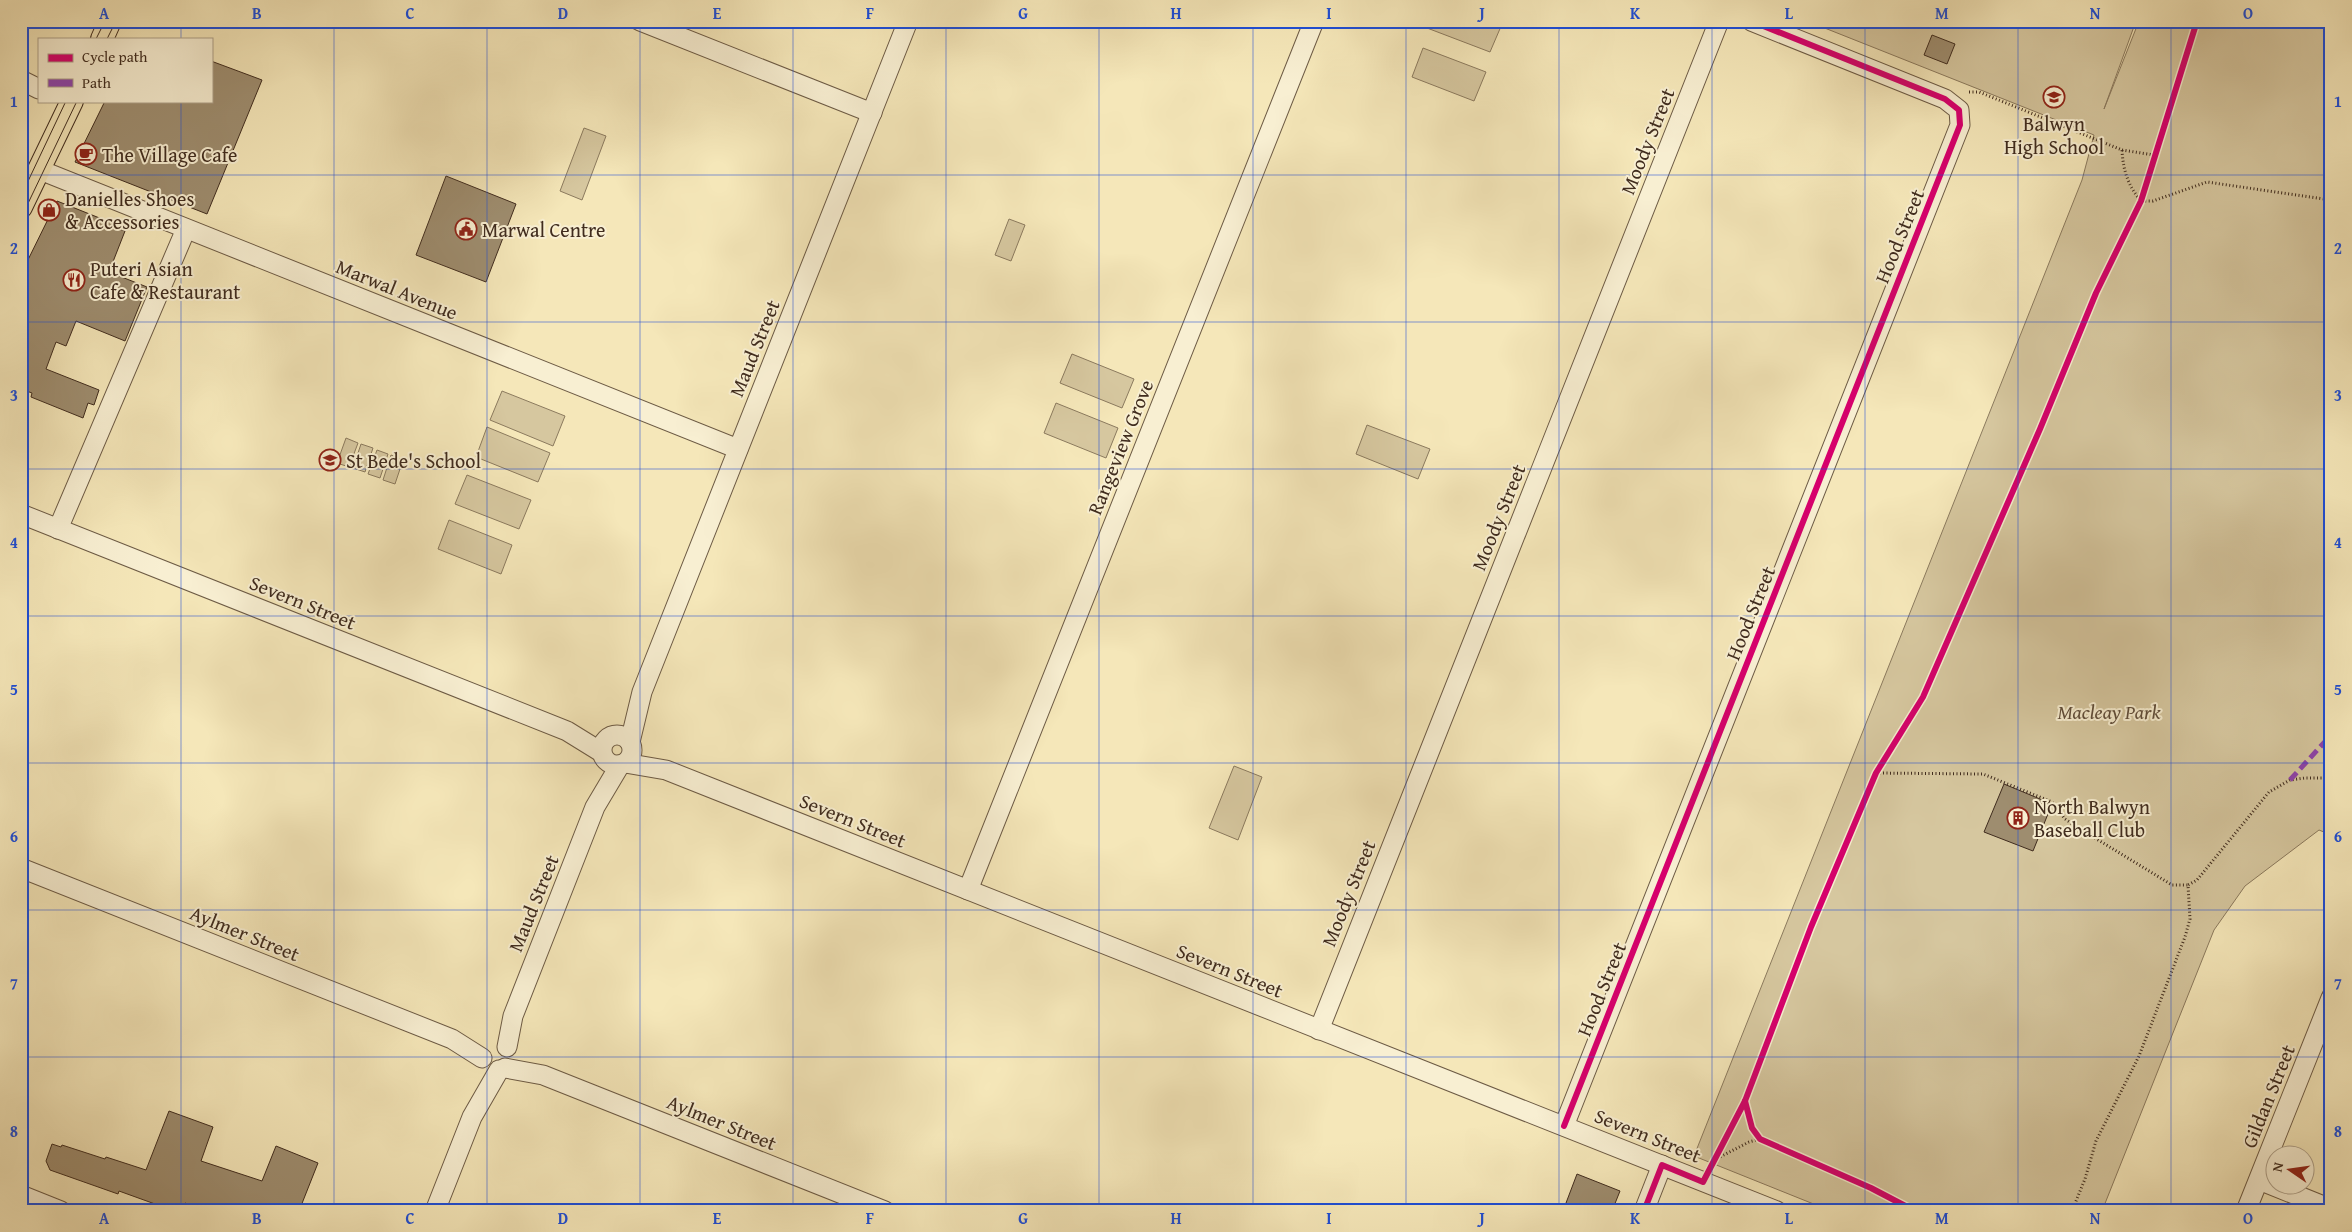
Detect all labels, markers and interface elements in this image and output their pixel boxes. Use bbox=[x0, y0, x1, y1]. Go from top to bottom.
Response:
text: A bbox=[99, 1, 110, 25]
text: B bbox=[252, 1, 262, 25]
text: C bbox=[405, 1, 415, 25]
text: D bbox=[558, 1, 568, 25]
text: E bbox=[713, 1, 722, 25]
text: F bbox=[866, 1, 874, 25]
text: G bbox=[1018, 1, 1028, 25]
text: H bbox=[1170, 1, 1182, 25]
text: I bbox=[1326, 1, 1332, 25]
text: J bbox=[1476, 1, 1485, 25]
text: K bbox=[1630, 1, 1641, 25]
text: L bbox=[1785, 1, 1794, 25]
text: M bbox=[1935, 1, 1949, 25]
text: N bbox=[2090, 1, 2101, 25]
text: O bbox=[2243, 1, 2253, 25]
legend bbox=[38, 38, 212, 102]
text: Cycle path bbox=[82, 46, 148, 67]
text: Path bbox=[82, 72, 111, 93]
street label: Moody Street bbox=[1612, 83, 1682, 199]
school or university icon: Balwyn High School bbox=[2042, 85, 2066, 109]
text: 1 bbox=[10, 89, 18, 113]
text: 1 bbox=[2334, 89, 2342, 113]
place label: Balwyn High School bbox=[2004, 109, 2104, 161]
place label: The Village Cafe bbox=[102, 140, 238, 169]
cafe icon: The Village Cafe bbox=[74, 142, 98, 166]
place label: Danielles Shoes & Accessories bbox=[65, 184, 194, 236]
street label: Hood Street bbox=[1867, 185, 1931, 287]
shop icon: Danielles Shoes & Accessories bbox=[37, 198, 61, 222]
place label: Marwal Centre bbox=[482, 215, 605, 244]
public building icon: Marwal Centre bbox=[454, 217, 478, 241]
text: 2 bbox=[10, 236, 18, 260]
text: 2 bbox=[2334, 236, 2342, 260]
street label: Marwal Avenue bbox=[332, 251, 462, 327]
place label: Puteri Asian Cafe & Restaurant bbox=[90, 254, 240, 306]
restaurant icon: Puteri Asian Cafe & Restaurant bbox=[62, 268, 86, 292]
street label: Maud Street bbox=[721, 295, 787, 401]
street label: Rangeview Grove bbox=[1080, 375, 1160, 519]
text: 3 bbox=[10, 383, 18, 407]
text: 3 bbox=[2334, 383, 2342, 407]
place label: St Bede's School bbox=[346, 446, 481, 475]
school or university icon: St Bede's School bbox=[318, 448, 342, 472]
street label: Moody Street bbox=[1463, 459, 1533, 575]
text: 4 bbox=[10, 530, 18, 554]
text: 4 bbox=[2334, 530, 2342, 554]
street label: Hood Street bbox=[1718, 562, 1782, 664]
street label: Severn Street bbox=[245, 567, 361, 637]
text: 5 bbox=[10, 677, 18, 701]
text: 5 bbox=[2334, 677, 2342, 701]
park label: Macleay Park bbox=[2057, 697, 2161, 726]
street label: Severn Street bbox=[795, 785, 911, 855]
place label: North Balwyn Baseball Club bbox=[2034, 792, 2150, 844]
building icon: North Balwyn Baseball Club bbox=[2006, 806, 2030, 830]
text: 6 bbox=[10, 824, 18, 848]
text: 6 bbox=[2334, 824, 2342, 848]
street label: Moody Street bbox=[1313, 835, 1383, 951]
street label: Maud Street bbox=[500, 850, 566, 956]
street label: Aylmer Street bbox=[186, 898, 304, 968]
street label: Severn Street bbox=[1172, 935, 1288, 1005]
street label: Hood Street bbox=[1569, 938, 1633, 1040]
text: 7 bbox=[10, 971, 18, 995]
text: 7 bbox=[2334, 971, 2342, 995]
street label: Gildan Street bbox=[2234, 1040, 2302, 1152]
street label: Aylmer Street bbox=[663, 1087, 781, 1157]
street label: Severn Street bbox=[1590, 1100, 1706, 1170]
text: 8 bbox=[10, 1119, 18, 1143]
text: 8 bbox=[2334, 1119, 2342, 1143]
north arrow bbox=[2264, 1144, 2314, 1194]
text: N bbox=[2267, 1160, 2288, 1174]
text: A bbox=[99, 1206, 110, 1230]
text: B bbox=[252, 1206, 262, 1230]
text: C bbox=[405, 1206, 415, 1230]
text: D bbox=[558, 1206, 568, 1230]
text: E bbox=[713, 1206, 722, 1230]
text: F bbox=[866, 1206, 874, 1230]
text: G bbox=[1018, 1206, 1028, 1230]
text: H bbox=[1170, 1206, 1182, 1230]
text: I bbox=[1326, 1206, 1332, 1230]
text: J bbox=[1476, 1206, 1485, 1230]
text: K bbox=[1630, 1206, 1641, 1230]
text: L bbox=[1785, 1206, 1794, 1230]
text: M bbox=[1935, 1206, 1949, 1230]
text: N bbox=[2090, 1206, 2101, 1230]
text: O bbox=[2243, 1206, 2253, 1230]

